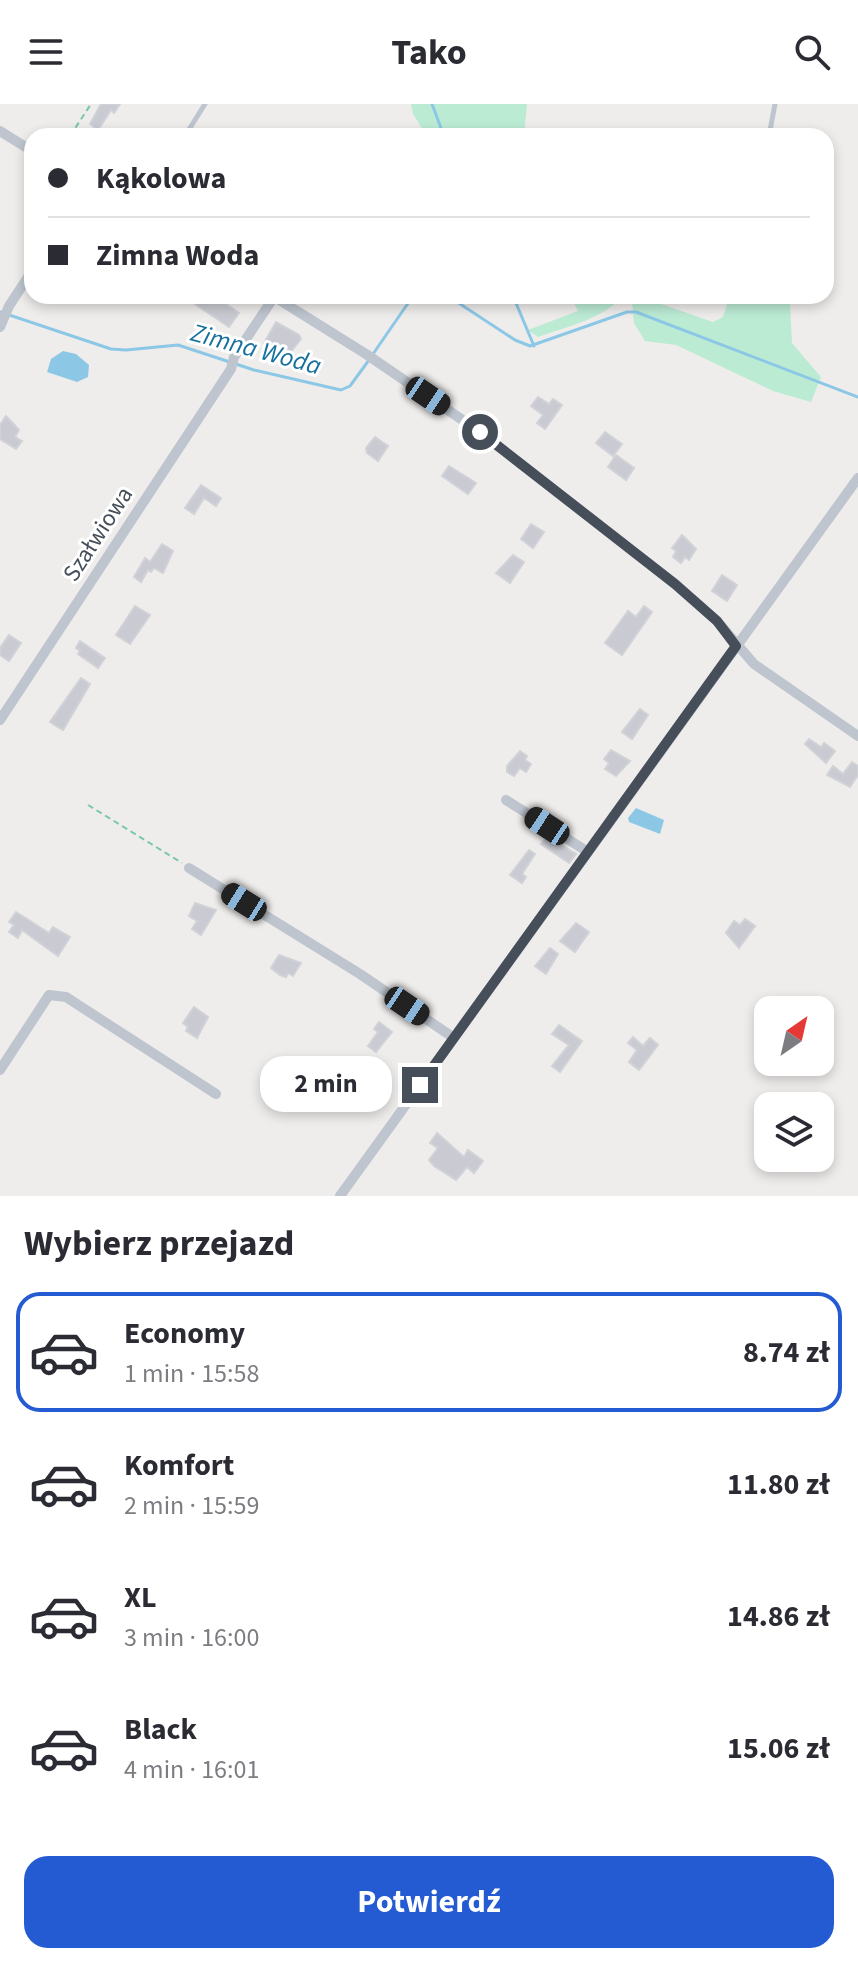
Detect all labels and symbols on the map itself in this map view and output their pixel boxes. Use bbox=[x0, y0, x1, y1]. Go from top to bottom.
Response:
water label: Zimna Woda bbox=[186, 314, 325, 384]
car bbox=[401, 373, 455, 419]
route start bbox=[462, 414, 498, 450]
street label: Szałwiowa bbox=[54, 480, 142, 588]
car bbox=[520, 803, 574, 849]
car bbox=[217, 879, 271, 925]
car bbox=[380, 983, 434, 1029]
north arrow bbox=[754, 996, 834, 1076]
callout: 2 min bbox=[260, 1057, 392, 1113]
route end bbox=[402, 1067, 438, 1103]

